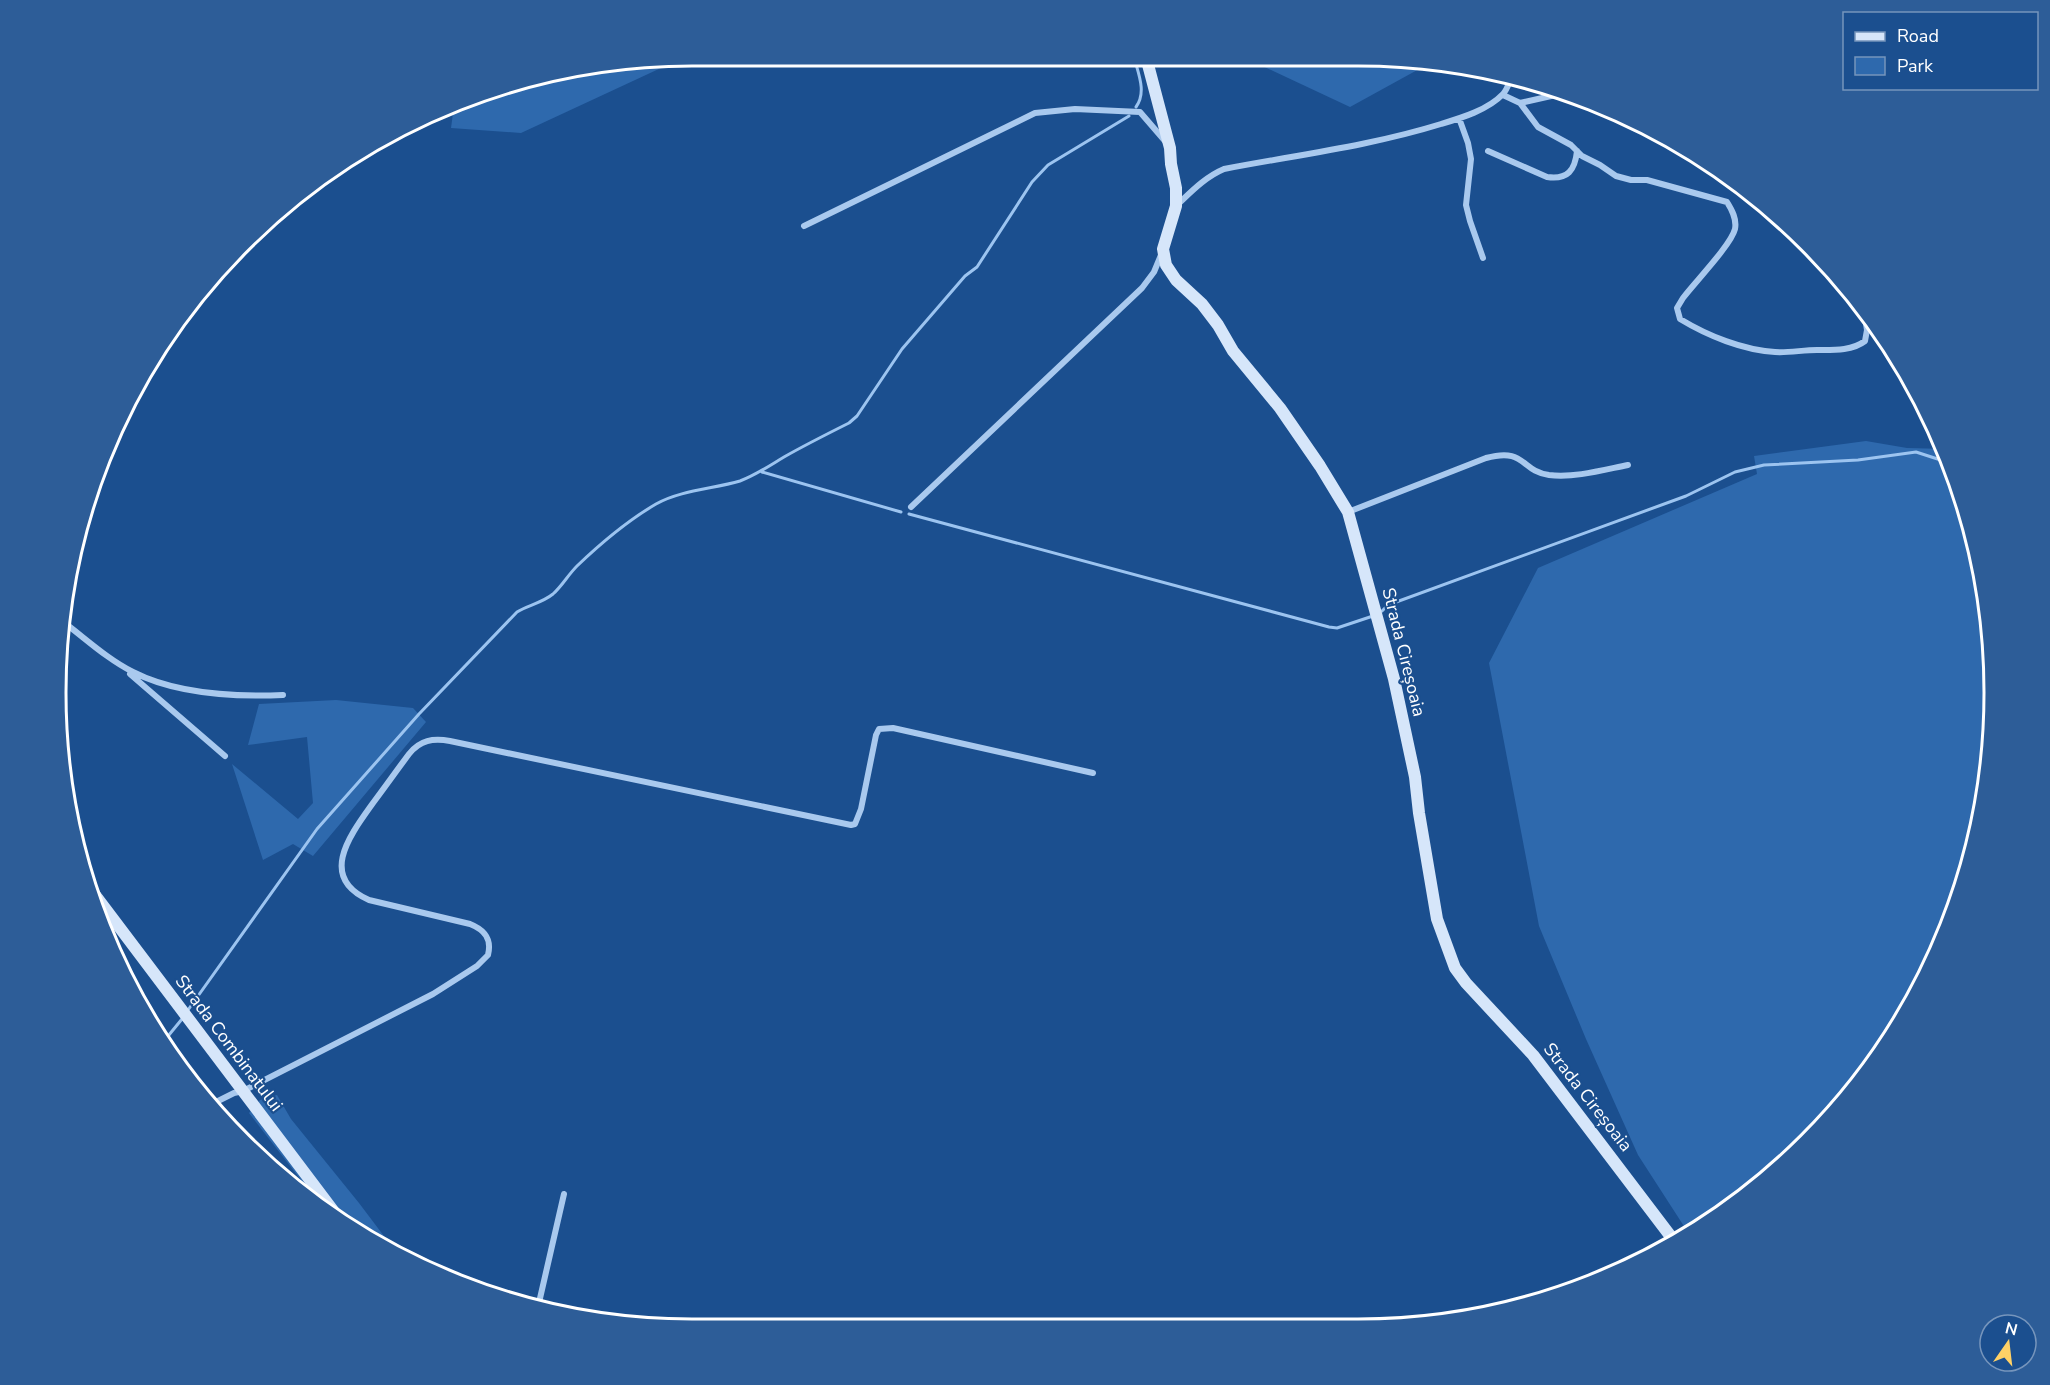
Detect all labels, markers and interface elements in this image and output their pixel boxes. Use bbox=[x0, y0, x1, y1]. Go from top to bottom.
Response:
legend bbox=[1843, 12, 2038, 90]
text: Road bbox=[1897, 24, 1939, 48]
text: Park bbox=[1897, 54, 1934, 78]
street label: Strada Cireșoaia bbox=[1376, 585, 1432, 719]
street label: Strada Combinatului bbox=[170, 970, 288, 1116]
street label: Strada Cireșoaia bbox=[1538, 1038, 1638, 1156]
north arrow bbox=[1978, 1313, 2038, 1373]
text: N bbox=[2003, 1317, 2020, 1342]

